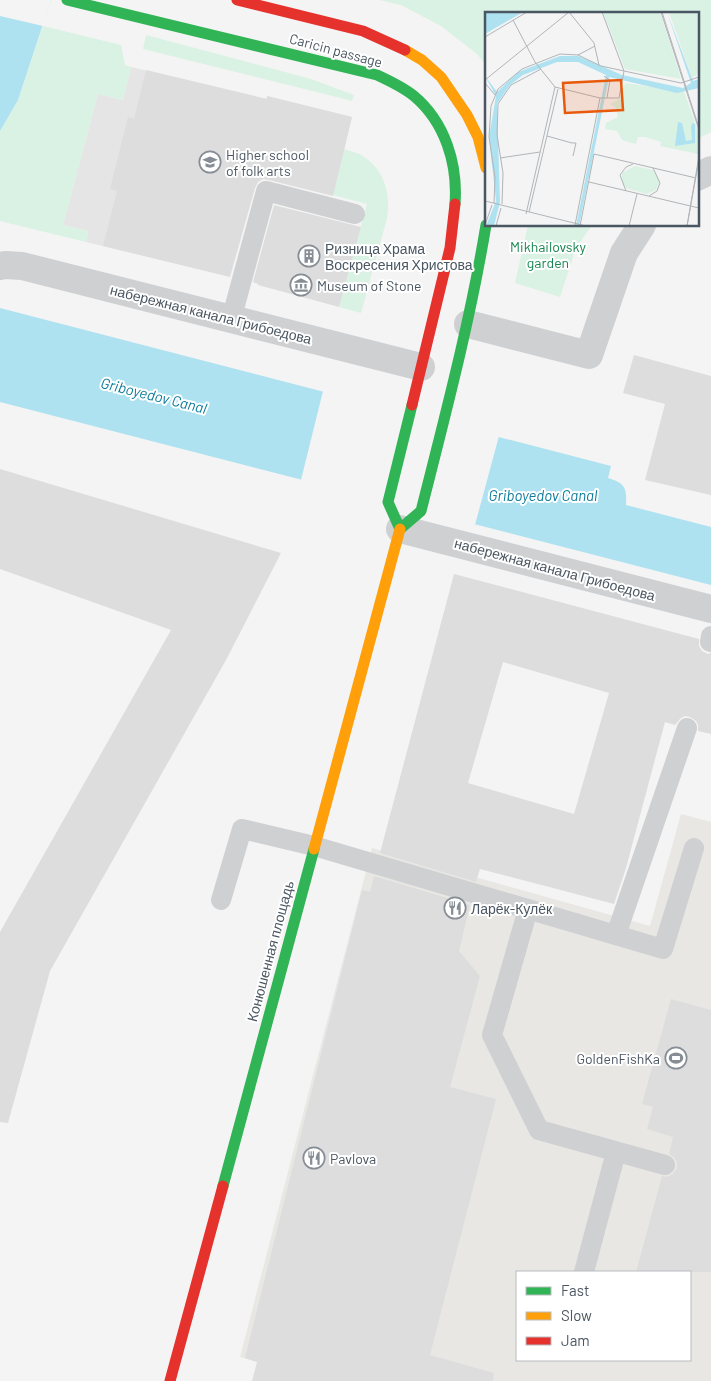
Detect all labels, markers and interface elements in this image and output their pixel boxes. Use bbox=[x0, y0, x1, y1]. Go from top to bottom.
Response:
inset map bbox=[485, 12, 698, 226]
street label: Caricin passage bbox=[288, 29, 384, 71]
place label: Higher school of folk arts bbox=[226, 146, 309, 179]
school or university icon: Higher school of folk arts bbox=[198, 150, 222, 174]
park label: Mikhailovsky garden bbox=[510, 238, 586, 271]
place label: Ризница Храма Воскресения Христова bbox=[325, 240, 473, 273]
building icon: Ризница Храма Воскресения Христова bbox=[297, 244, 321, 268]
museum icon: Museum of Stone bbox=[289, 273, 313, 297]
place label: Museum of Stone bbox=[317, 277, 422, 294]
street label: набережная канала Грибоедова bbox=[108, 281, 314, 347]
water label: Griboyedov Canal bbox=[99, 373, 210, 417]
water label: Griboyedov Canal bbox=[489, 486, 598, 504]
street label: набережная канала Грибоедова bbox=[453, 534, 657, 604]
street label: Конюшенная площадь bbox=[243, 879, 297, 1023]
restaurant icon: Ларёк-Кулёк bbox=[443, 896, 467, 920]
place label: Ларёк-Кулёк bbox=[471, 900, 553, 917]
sports icon: GoldenFishKa bbox=[664, 1046, 688, 1070]
place label: GoldenFishKa bbox=[576, 1050, 660, 1067]
restaurant icon: Pavlova bbox=[302, 1146, 326, 1170]
place label: Pavlova bbox=[330, 1150, 376, 1167]
legend bbox=[516, 1271, 691, 1361]
text: Fast bbox=[561, 1281, 589, 1299]
text: Slow bbox=[561, 1306, 592, 1324]
text: Jam bbox=[561, 1331, 590, 1349]

